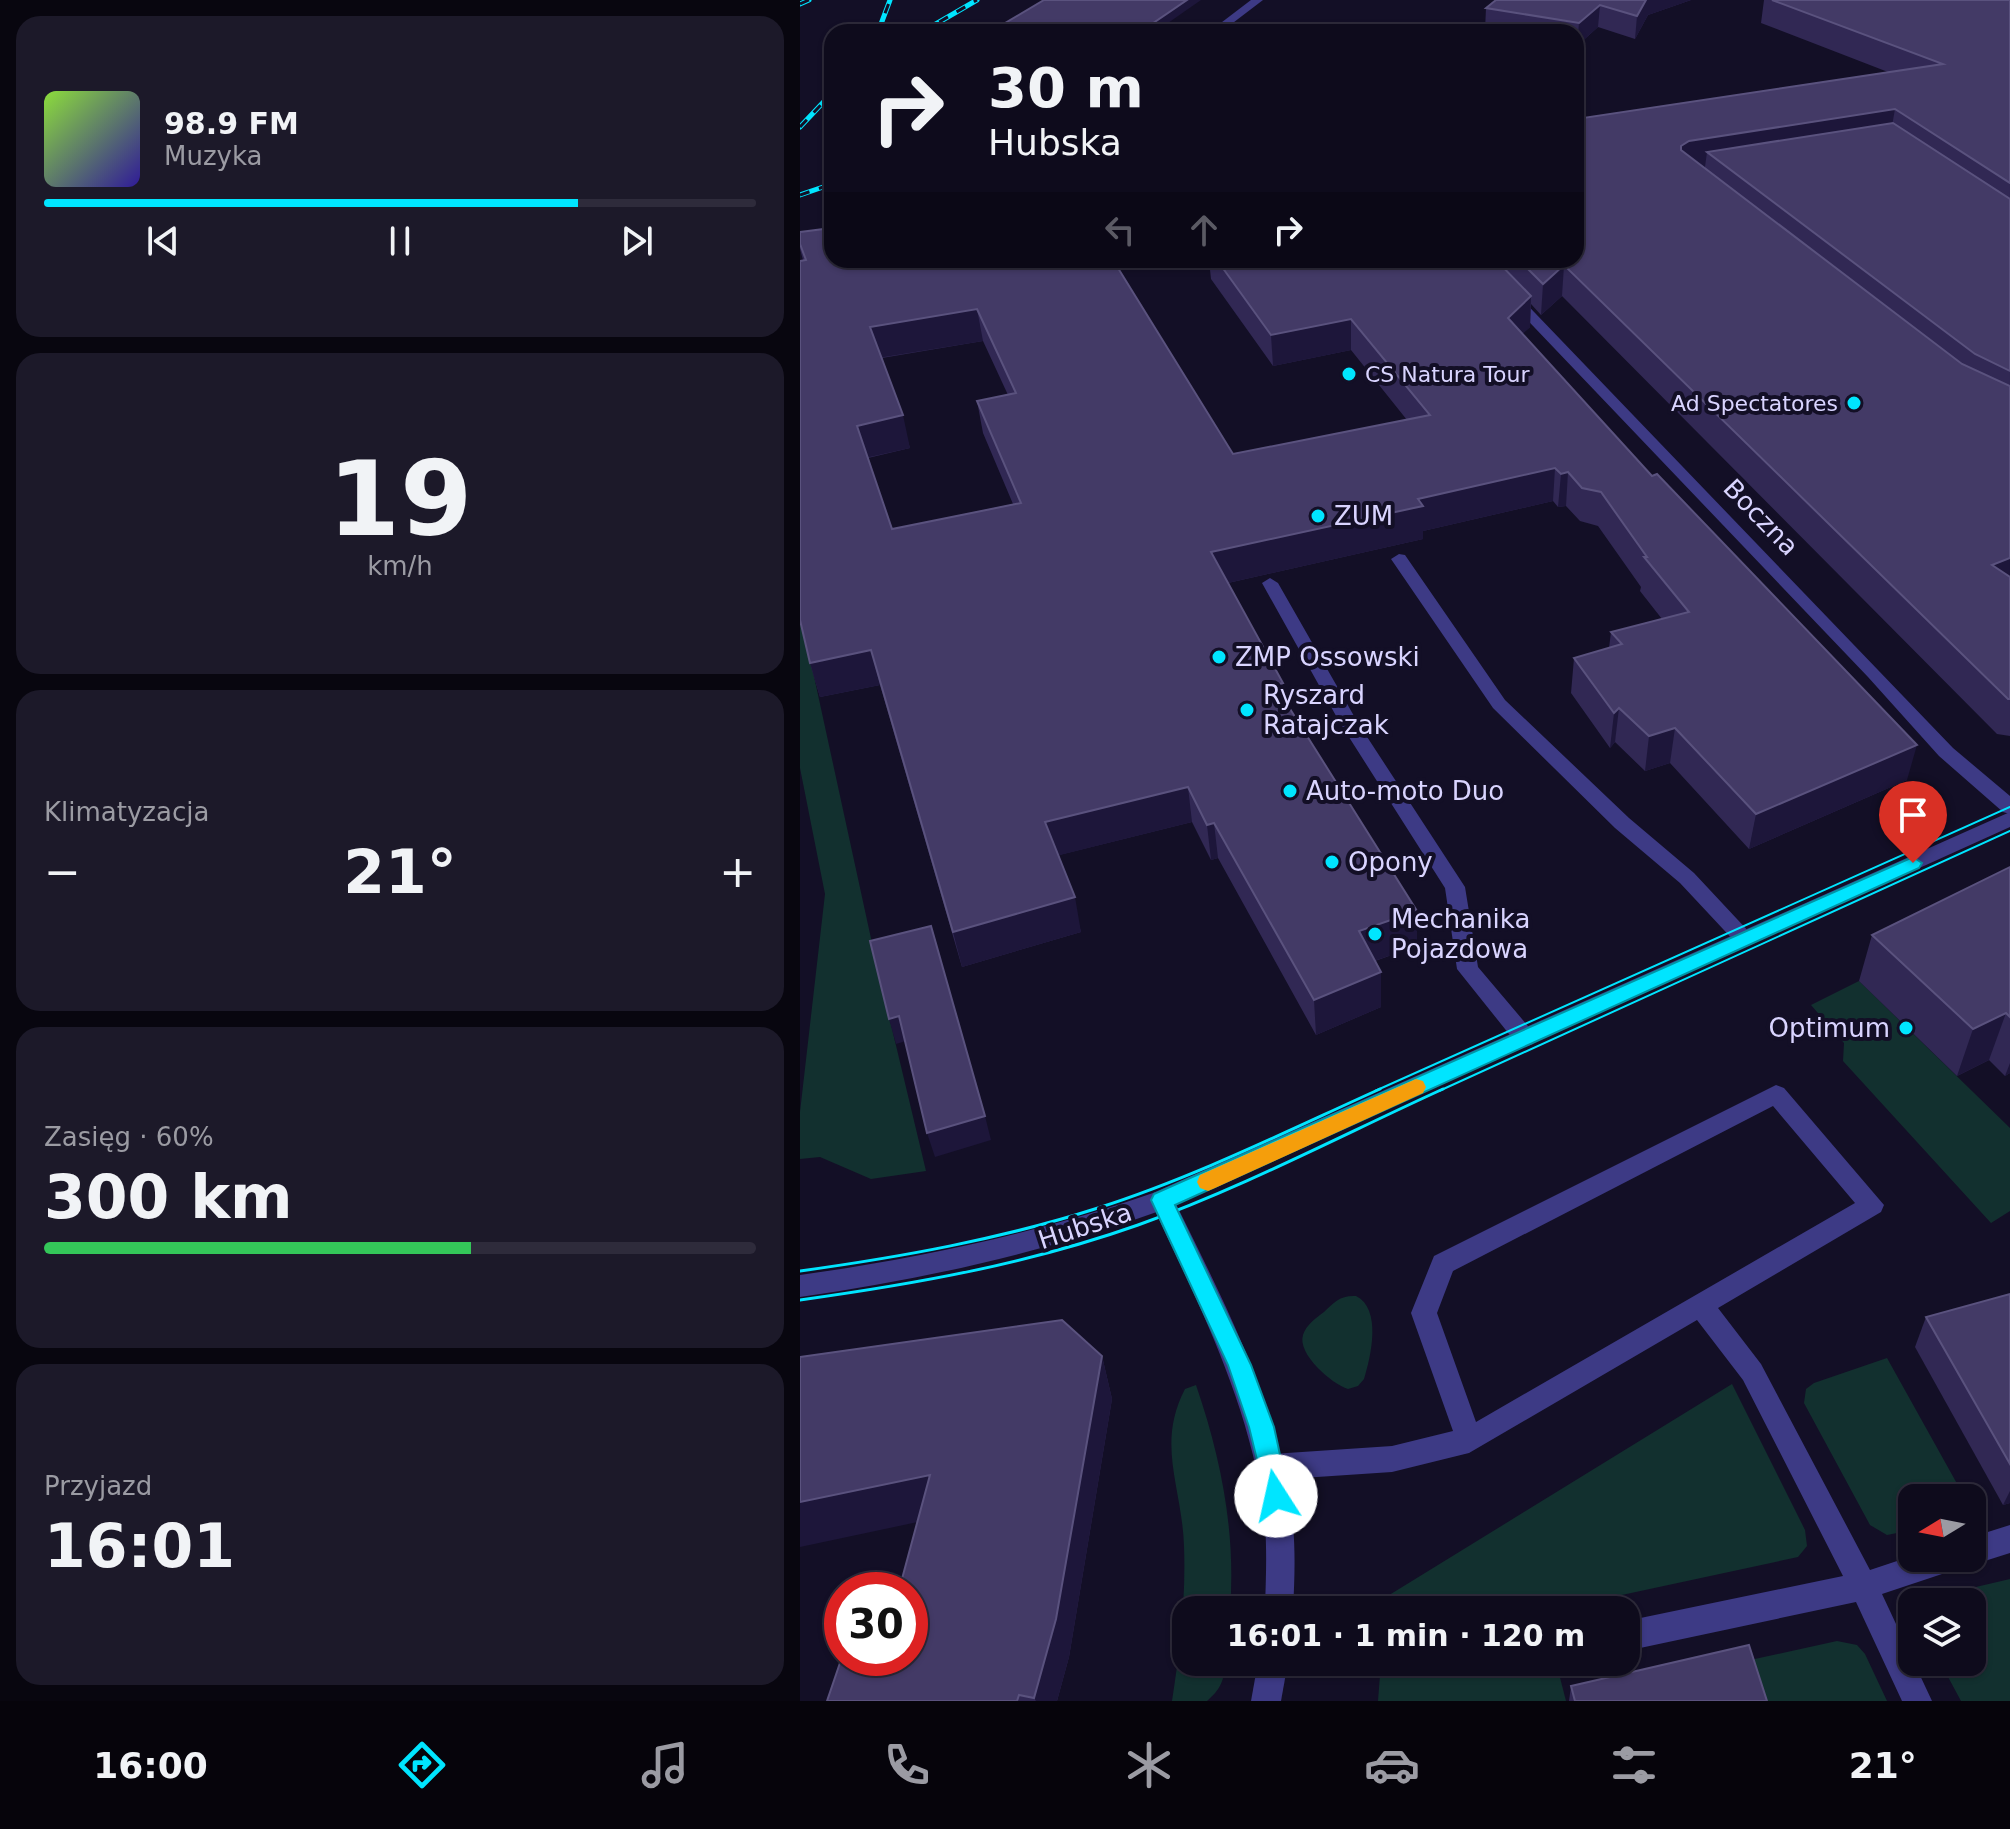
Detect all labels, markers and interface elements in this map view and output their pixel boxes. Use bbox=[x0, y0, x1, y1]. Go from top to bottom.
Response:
text: 30 m bbox=[988, 55, 1144, 120]
icon: right bbox=[856, 56, 960, 160]
text: 98.9 FM bbox=[164, 106, 299, 141]
text: Hubska bbox=[988, 122, 1122, 163]
text: Muzyka bbox=[164, 141, 262, 171]
icon: left bbox=[1098, 208, 1142, 252]
icon: ahead bbox=[1182, 208, 1226, 252]
icon: right bbox=[1266, 208, 1310, 252]
icon: previous bbox=[141, 219, 185, 263]
icon: pause bbox=[378, 219, 422, 263]
icon: next bbox=[615, 219, 659, 263]
place label: CS Natura Tour bbox=[1365, 362, 1530, 387]
marker: CS Natura Tour bbox=[1340, 365, 1358, 383]
place label: Ad Spectatores bbox=[1671, 391, 1838, 416]
marker: Ad Spectatores bbox=[1845, 394, 1863, 412]
text: 19 bbox=[328, 438, 472, 560]
street label: Boczna bbox=[1718, 473, 1804, 561]
place label: ZUM bbox=[1334, 501, 1393, 531]
marker: ZUM bbox=[1309, 507, 1327, 525]
text: km/h bbox=[367, 551, 433, 581]
place label: ZMP Ossowski bbox=[1235, 642, 1420, 672]
marker: ZMP Ossowski bbox=[1210, 648, 1228, 666]
place label: Ryszard Ratajczak bbox=[1263, 680, 1389, 740]
marker: Ryszard Ratajczak bbox=[1238, 701, 1256, 719]
place label: Auto-moto Duo bbox=[1306, 776, 1504, 806]
pin bbox=[1879, 781, 1947, 863]
marker: Auto-moto Duo bbox=[1281, 782, 1299, 800]
icon: arrive bbox=[1891, 793, 1935, 837]
text: Klimatyzacja bbox=[44, 797, 209, 827]
text: 21° bbox=[343, 837, 457, 907]
text: − bbox=[44, 846, 81, 897]
text: + bbox=[719, 846, 756, 897]
place label: Opony bbox=[1348, 847, 1433, 877]
marker: Opony bbox=[1323, 853, 1341, 871]
place label: Mechanika Pojazdowa bbox=[1391, 904, 1530, 964]
marker: Mechanika Pojazdowa bbox=[1366, 925, 1384, 943]
place label: Optimum bbox=[1768, 1013, 1890, 1043]
marker: Optimum bbox=[1897, 1019, 1915, 1037]
text: Zasięg · 60% bbox=[44, 1122, 214, 1152]
text: 300 km bbox=[44, 1162, 293, 1232]
street label: Hubska bbox=[1034, 1197, 1136, 1255]
position arrow bbox=[1234, 1454, 1318, 1538]
text: Przyjazd bbox=[44, 1471, 152, 1501]
north arrow bbox=[1898, 1484, 1986, 1572]
map controls bbox=[1898, 1484, 1986, 1676]
text: 16:01 bbox=[44, 1511, 235, 1581]
speed limit sign: 30 bbox=[824, 1572, 928, 1676]
button: layers bbox=[1898, 1588, 1986, 1676]
text: 16:01 · 1 min · 120 m bbox=[1227, 1618, 1585, 1653]
icon: directions bbox=[394, 1737, 450, 1793]
icon: music bbox=[637, 1737, 693, 1793]
icon: phone bbox=[879, 1737, 935, 1793]
icon: climate bbox=[1121, 1737, 1177, 1793]
icon: car bbox=[1364, 1737, 1420, 1793]
icon: filters bbox=[1606, 1737, 1662, 1793]
text: 16:00 bbox=[93, 1745, 208, 1786]
text: 21° bbox=[1849, 1745, 1917, 1786]

